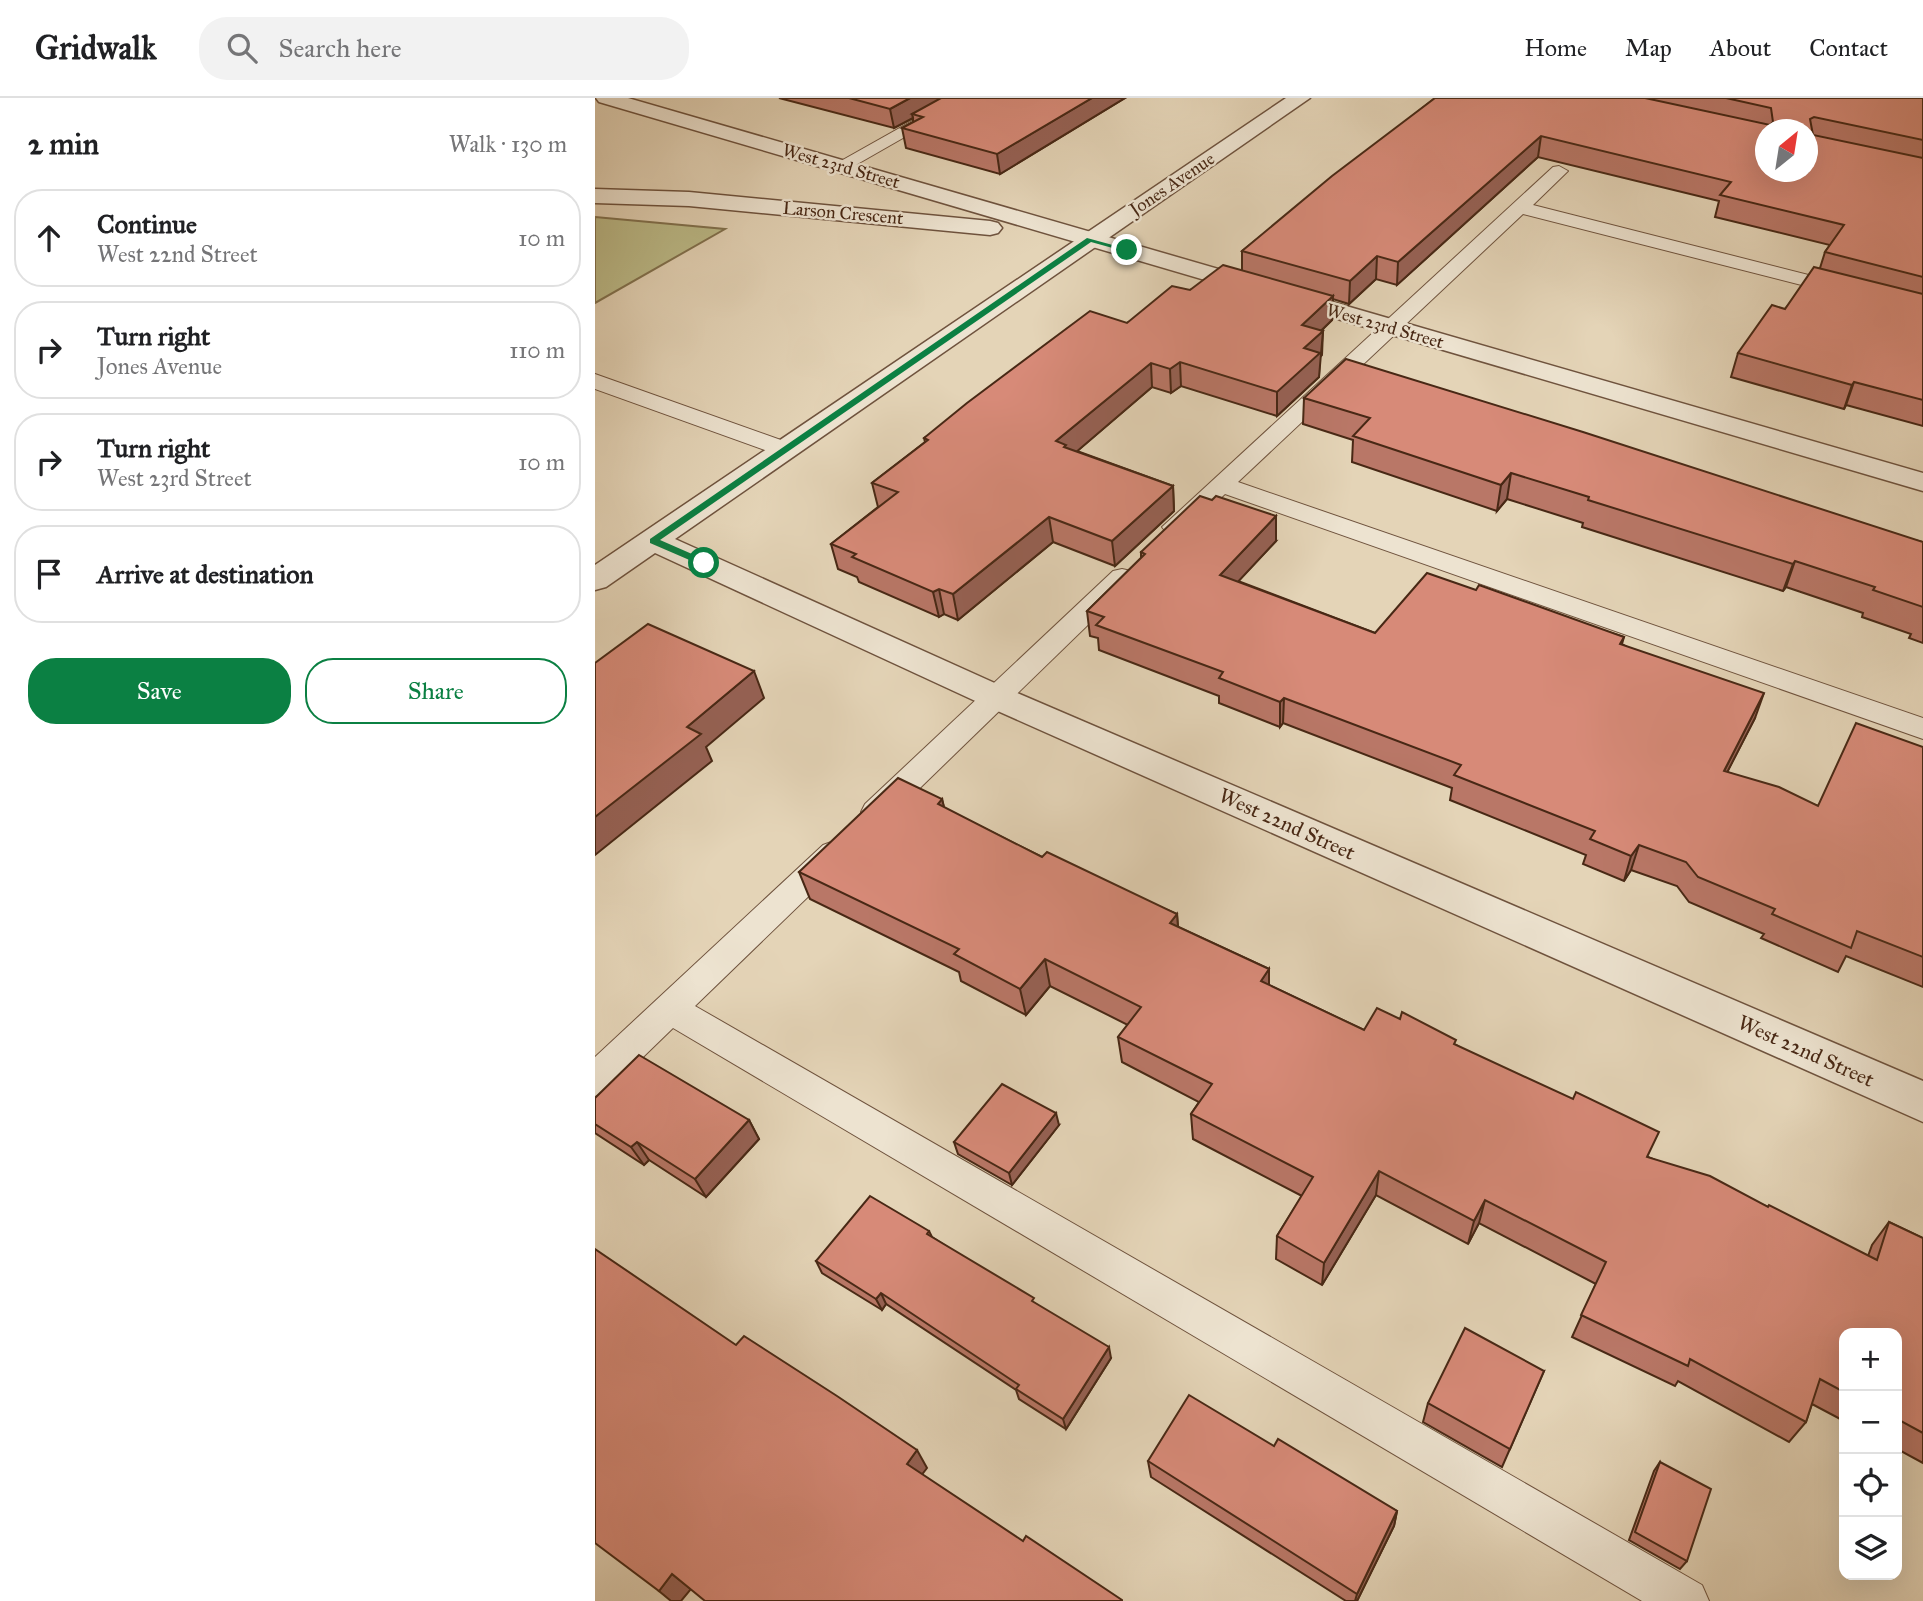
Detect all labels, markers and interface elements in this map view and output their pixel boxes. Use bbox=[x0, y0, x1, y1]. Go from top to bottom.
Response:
search box bbox=[199, 17, 689, 80]
text: Gridwalk bbox=[35, 28, 157, 68]
icon: search bbox=[223, 29, 261, 67]
text: Search here bbox=[279, 32, 402, 64]
text: Home bbox=[1524, 33, 1587, 63]
text: Map bbox=[1625, 33, 1672, 63]
text: About bbox=[1710, 33, 1771, 63]
text: Contact bbox=[1809, 33, 1888, 63]
north arrow bbox=[1755, 119, 1818, 182]
text: 2 min bbox=[28, 126, 99, 162]
text: Walk · 130 m bbox=[449, 130, 567, 158]
street label: West 23rd Street bbox=[780, 139, 903, 193]
street label: Jones Avenue bbox=[1124, 148, 1219, 222]
street label: Larson Crescent bbox=[782, 197, 905, 229]
text: Continue bbox=[97, 208, 197, 240]
icon: ahead bbox=[30, 219, 68, 257]
text: 10 m bbox=[518, 224, 565, 252]
route end bbox=[1111, 234, 1142, 265]
text: West 22nd Street bbox=[97, 240, 258, 268]
street label: West 23rd Street bbox=[1324, 299, 1447, 353]
text: Turn right bbox=[97, 320, 210, 352]
icon: right bbox=[30, 331, 68, 369]
text: 110 m bbox=[509, 336, 565, 364]
text: Jones Avenue bbox=[97, 352, 222, 380]
text: Turn right bbox=[97, 432, 210, 464]
icon: right bbox=[30, 443, 68, 481]
text: 10 m bbox=[518, 448, 565, 476]
text: West 23rd Street bbox=[97, 464, 252, 492]
route start bbox=[688, 547, 719, 578]
icon: arrive bbox=[30, 555, 68, 593]
text: Arrive at destination bbox=[97, 558, 314, 590]
button: Save bbox=[28, 658, 291, 724]
button: Share bbox=[305, 658, 567, 724]
street label: West 22nd Street bbox=[1215, 782, 1360, 866]
street label: West 22nd Street bbox=[1734, 1009, 1879, 1093]
map controls bbox=[1839, 1328, 1902, 1580]
button: + bbox=[1839, 1328, 1902, 1391]
button: − bbox=[1839, 1391, 1902, 1454]
button: locate bbox=[1839, 1454, 1902, 1517]
button: layers bbox=[1839, 1517, 1902, 1580]

